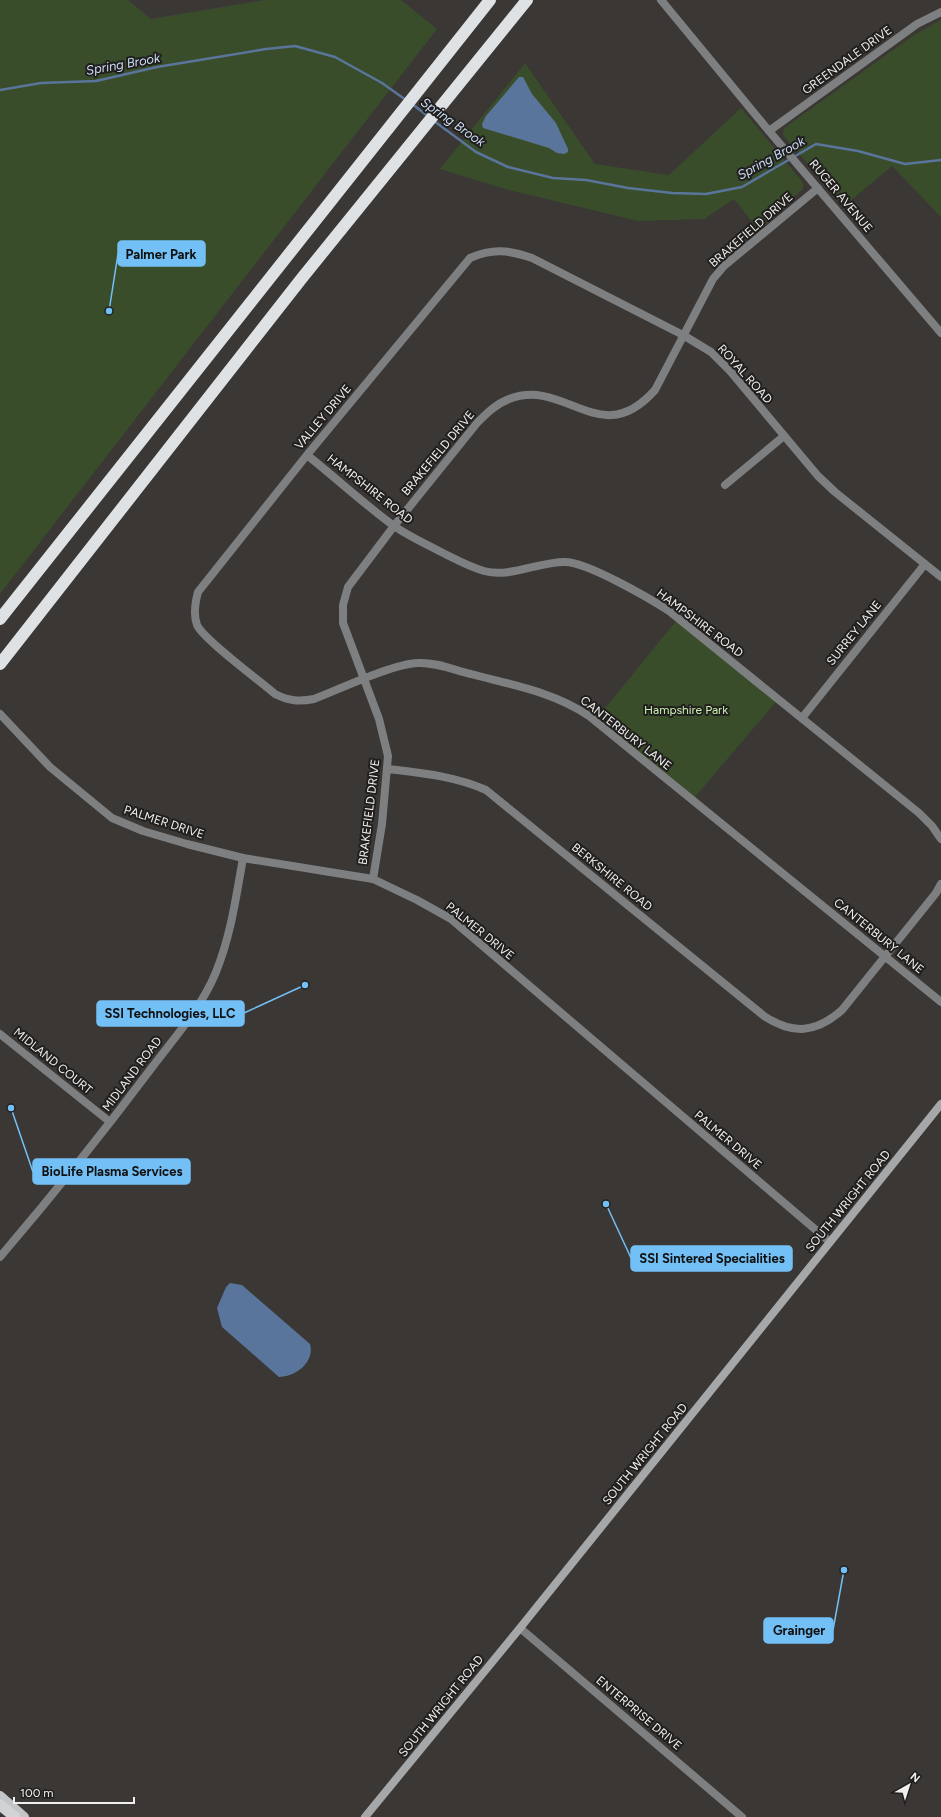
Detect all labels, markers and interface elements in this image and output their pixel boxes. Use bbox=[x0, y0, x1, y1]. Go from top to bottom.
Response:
street label: GREENDALE DRIVE bbox=[799, 23, 895, 97]
water label: Spring Brook bbox=[85, 50, 162, 78]
water label: Spring Brook bbox=[418, 94, 489, 150]
water label: Spring Brook bbox=[735, 133, 808, 183]
street label: RUGER AVENUE bbox=[807, 157, 875, 235]
street label: BRAKEFIELD DRIVE bbox=[706, 190, 796, 270]
callout: Palmer Park bbox=[118, 241, 205, 266]
text: Palmer Park bbox=[126, 247, 196, 262]
street label: ROYAL ROAD bbox=[715, 342, 775, 406]
street label: VALLEY DRIVE bbox=[292, 382, 354, 452]
street label: BRAKEFIELD DRIVE bbox=[399, 408, 477, 498]
street label: HAMPSHIRE ROAD bbox=[324, 451, 416, 527]
street label: HAMPSHIRE ROAD bbox=[654, 586, 746, 660]
street label: SURREY LANE bbox=[824, 598, 884, 668]
street label: CANTERBURY LANE bbox=[578, 693, 674, 773]
park label: Hampshire Park bbox=[644, 703, 728, 717]
street label: BRAKEFIELD DRIVE bbox=[356, 758, 382, 866]
street label: PALMER DRIVE bbox=[122, 802, 206, 842]
street label: BERKSHIRE ROAD bbox=[569, 840, 655, 914]
street label: CANTERBURY LANE bbox=[831, 895, 927, 977]
street label: PALMER DRIVE bbox=[443, 899, 517, 963]
callout: SSI Technologies, LLC bbox=[97, 1001, 244, 1026]
text: SSI Technologies, LLC bbox=[104, 1006, 236, 1021]
street label: MIDLAND COURT bbox=[11, 1025, 95, 1097]
street label: MIDLAND ROAD bbox=[99, 1034, 165, 1114]
street label: PALMER DRIVE bbox=[692, 1108, 764, 1172]
street label: SOUTH WRIGHT ROAD bbox=[803, 1147, 893, 1255]
callout: BioLife Plasma Services bbox=[33, 1159, 190, 1184]
text: BioLife Plasma Services bbox=[42, 1164, 182, 1179]
callout: SSI Sintered Specialities bbox=[631, 1246, 792, 1271]
text: SSI Sintered Specialities bbox=[639, 1251, 785, 1266]
street label: SOUTH WRIGHT ROAD bbox=[600, 1400, 690, 1508]
callout: Grainger bbox=[764, 1618, 833, 1643]
text: Grainger bbox=[773, 1623, 825, 1638]
street label: SOUTH WRIGHT ROAD bbox=[396, 1652, 486, 1760]
street label: ENTERPRISE DRIVE bbox=[593, 1673, 685, 1753]
north arrow bbox=[889, 1765, 929, 1805]
text: N bbox=[908, 1770, 922, 1785]
scale bar bbox=[14, 1779, 134, 1805]
text: 100 m bbox=[20, 1786, 54, 1800]

